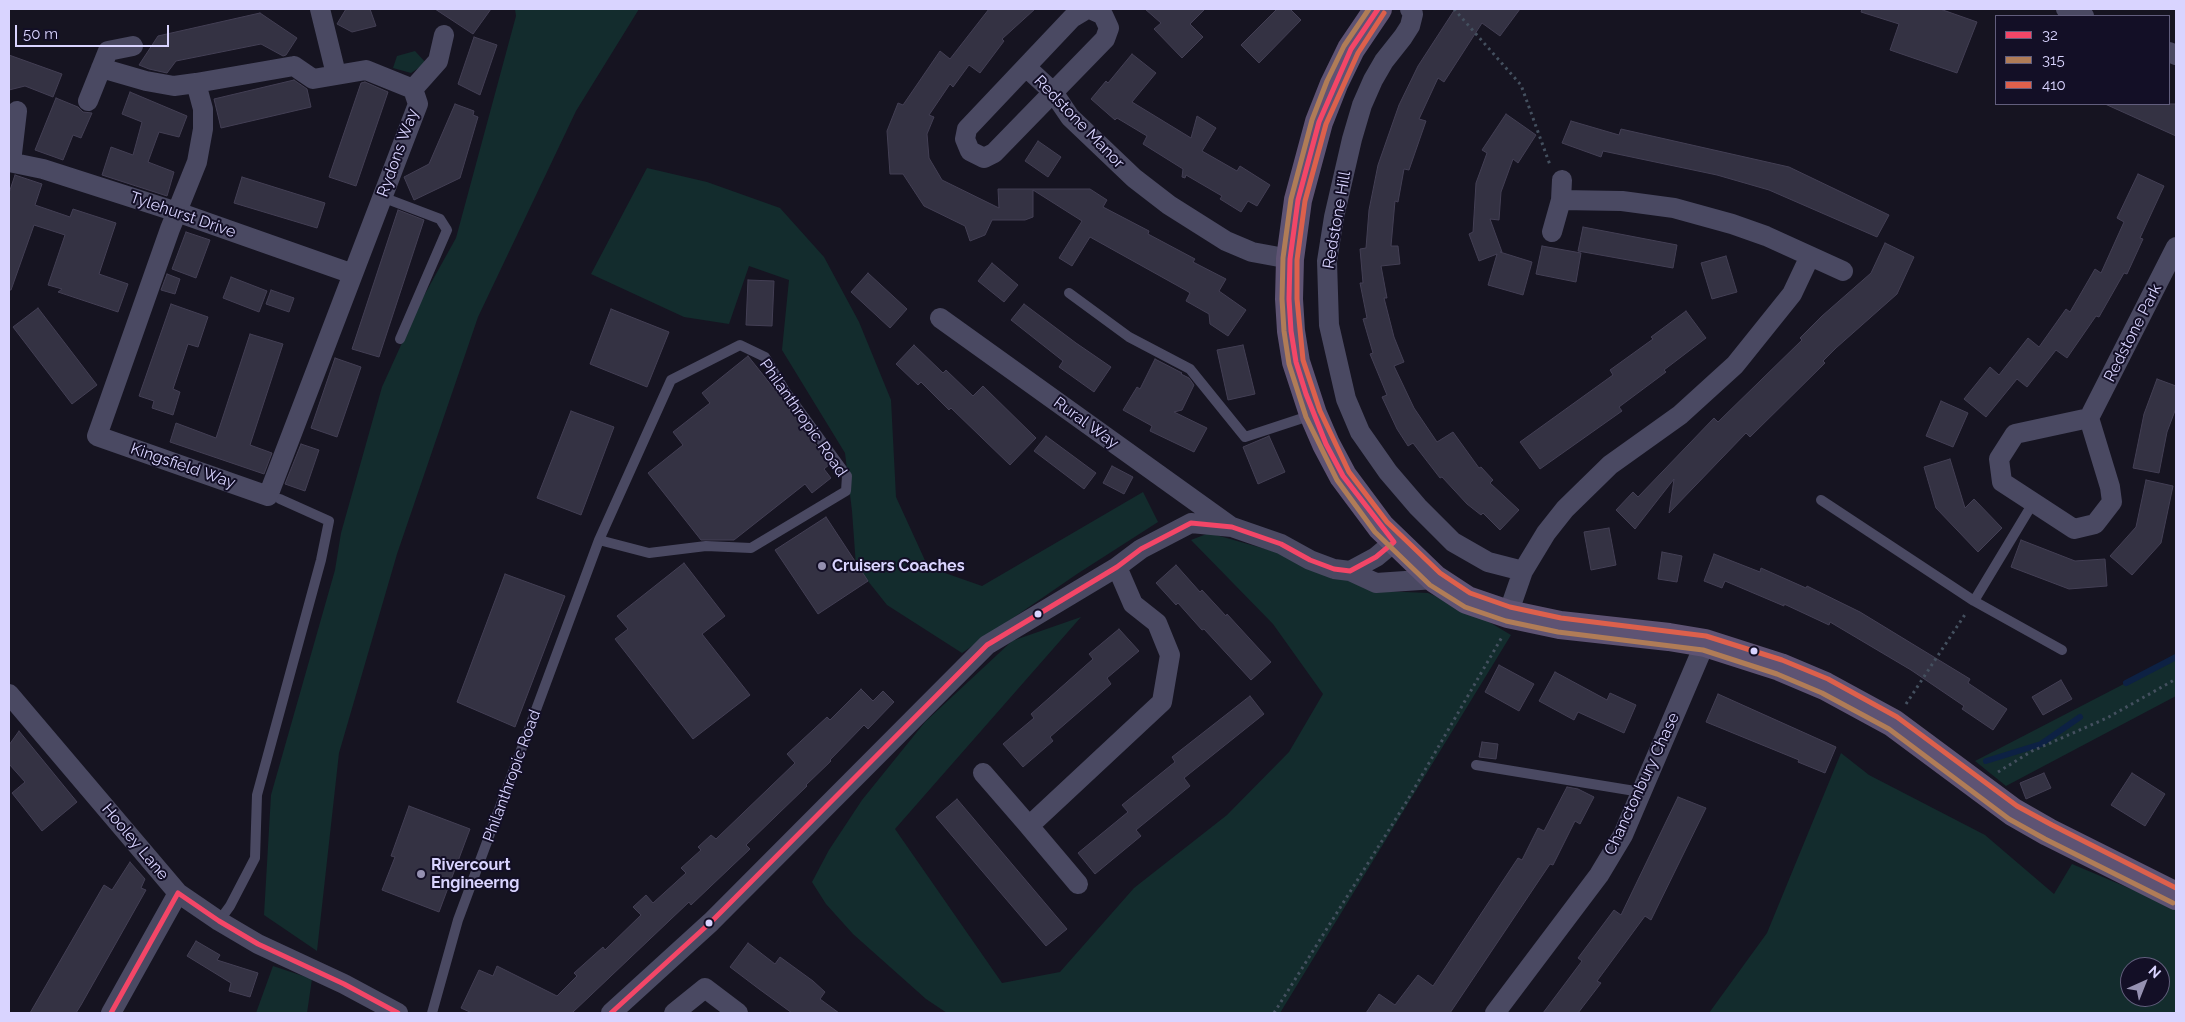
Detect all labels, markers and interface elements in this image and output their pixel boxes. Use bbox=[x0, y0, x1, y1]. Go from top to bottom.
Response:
scale bar bbox=[18, 15, 171, 47]
legend bbox=[1995, 15, 2170, 105]
text: 50 m bbox=[23, 25, 58, 43]
text: 32 bbox=[2042, 26, 2058, 44]
text: 315 bbox=[2042, 51, 2065, 69]
street label: Redstone Manor bbox=[1030, 71, 1128, 173]
text: 410 bbox=[2042, 76, 2066, 94]
street label: Rydons Way bbox=[373, 106, 423, 200]
street label: Redstone Hill bbox=[1319, 170, 1355, 270]
street label: Tylehurst Drive bbox=[128, 188, 238, 242]
street label: Redstone Park bbox=[2100, 281, 2166, 385]
street label: Philanthropic Road bbox=[755, 355, 851, 481]
street label: Rural Way bbox=[1050, 393, 1122, 453]
street label: Kingsfield Way bbox=[128, 439, 238, 493]
place label: Cruisers Coaches bbox=[832, 556, 965, 576]
marker: Cruisers Coaches bbox=[816, 560, 828, 572]
unlabelled marker bbox=[1033, 609, 1043, 619]
unlabelled marker bbox=[1749, 646, 1759, 656]
street label: Philanthropic Road bbox=[479, 707, 545, 845]
street label: Chanctonbury Chase bbox=[1601, 710, 1683, 858]
street label: Hooley Lane bbox=[98, 800, 172, 884]
place label: Rivercourt Engineerng bbox=[431, 855, 519, 893]
marker: Rivercourt Engineerng bbox=[415, 868, 427, 880]
unlabelled marker bbox=[704, 918, 714, 928]
north arrow bbox=[2120, 957, 2170, 1007]
text: N bbox=[2145, 962, 2164, 981]

